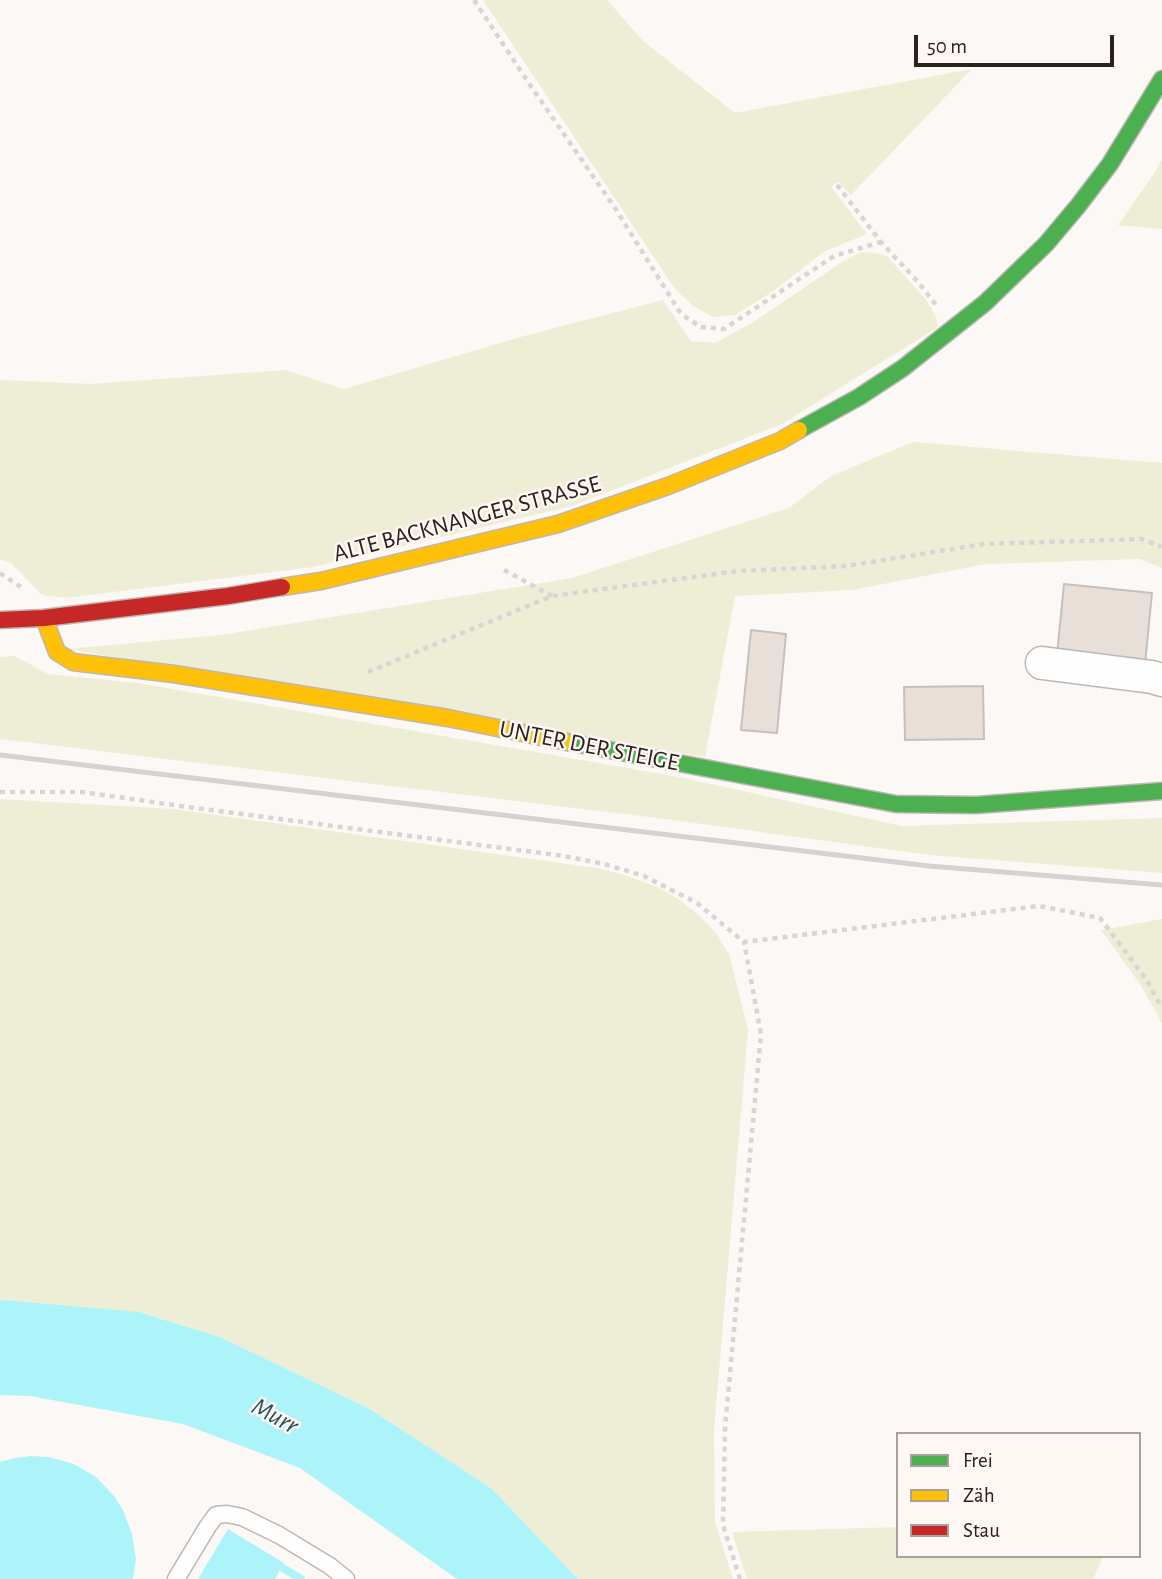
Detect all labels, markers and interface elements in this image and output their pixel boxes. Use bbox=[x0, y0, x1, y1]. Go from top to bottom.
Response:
scale bar bbox=[917, 21, 1116, 65]
text: 50 m bbox=[927, 36, 967, 57]
street label: ALTE BACKNANGER STRASSE bbox=[330, 469, 604, 569]
street label: UNTER DER STEIGE bbox=[497, 714, 681, 778]
water label: Murr bbox=[246, 1391, 304, 1441]
legend bbox=[896, 1432, 1141, 1558]
text: Frei bbox=[963, 1450, 993, 1471]
text: Zäh bbox=[963, 1485, 995, 1506]
text: Stau bbox=[963, 1520, 1000, 1541]

